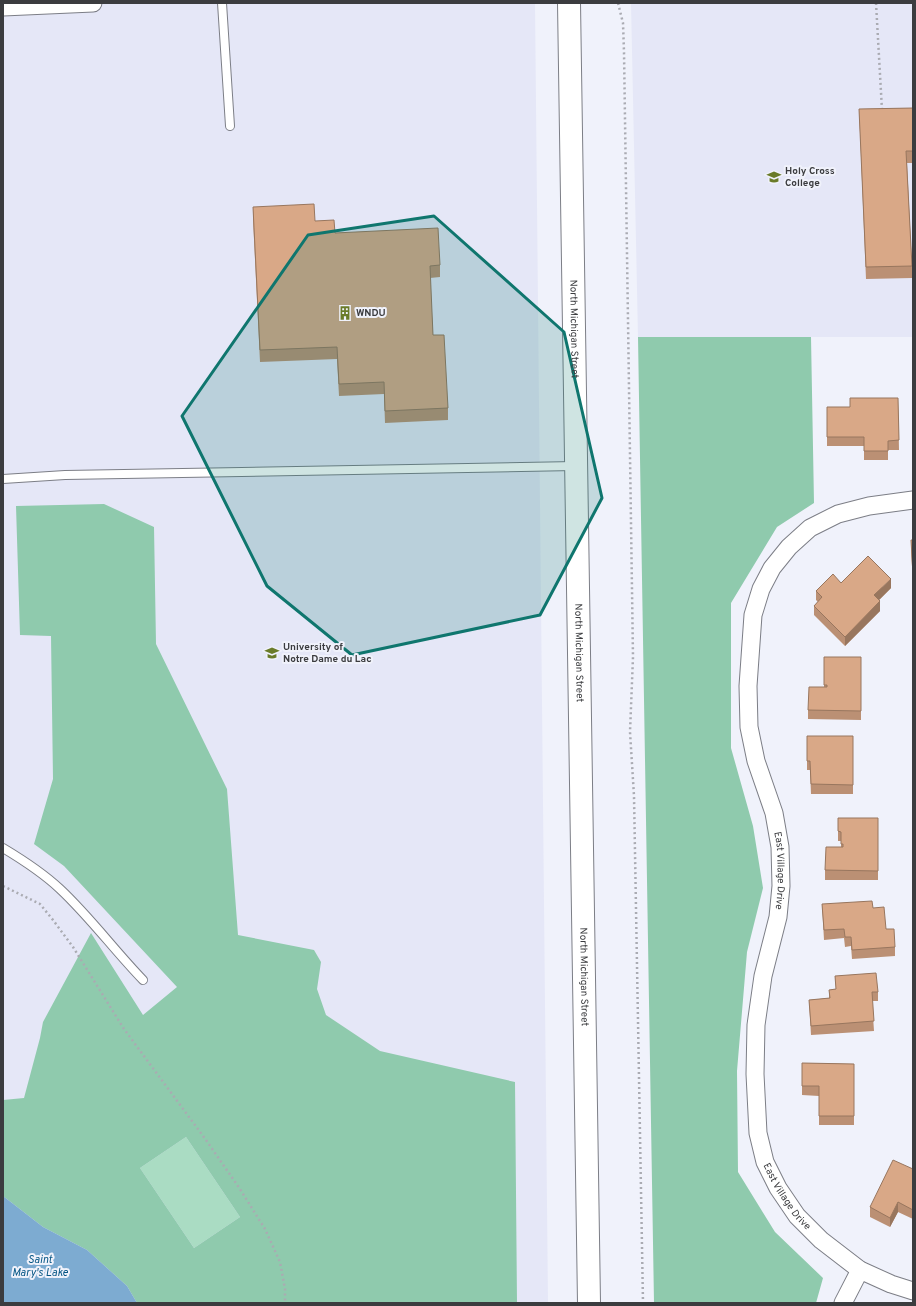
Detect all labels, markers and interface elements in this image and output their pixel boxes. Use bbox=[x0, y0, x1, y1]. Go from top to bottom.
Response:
place label: Holy Cross College bbox=[785, 165, 835, 190]
school or university icon: Holy Cross College bbox=[766, 169, 782, 185]
street label: North Michigan Street bbox=[567, 280, 581, 379]
building icon: WNDU bbox=[337, 305, 353, 321]
place label: WNDU bbox=[356, 307, 386, 320]
street label: North Michigan Street bbox=[572, 603, 586, 703]
place label: University of Notre Dame du Lac bbox=[283, 641, 372, 666]
school or university icon: University of Notre Dame du Lac bbox=[264, 645, 280, 661]
street label: East Village Drive bbox=[771, 830, 787, 910]
street label: North Michigan Street bbox=[577, 927, 591, 1027]
street label: East Village Drive bbox=[760, 1161, 814, 1233]
water label: Saint Mary's Lake bbox=[12, 1253, 68, 1280]

